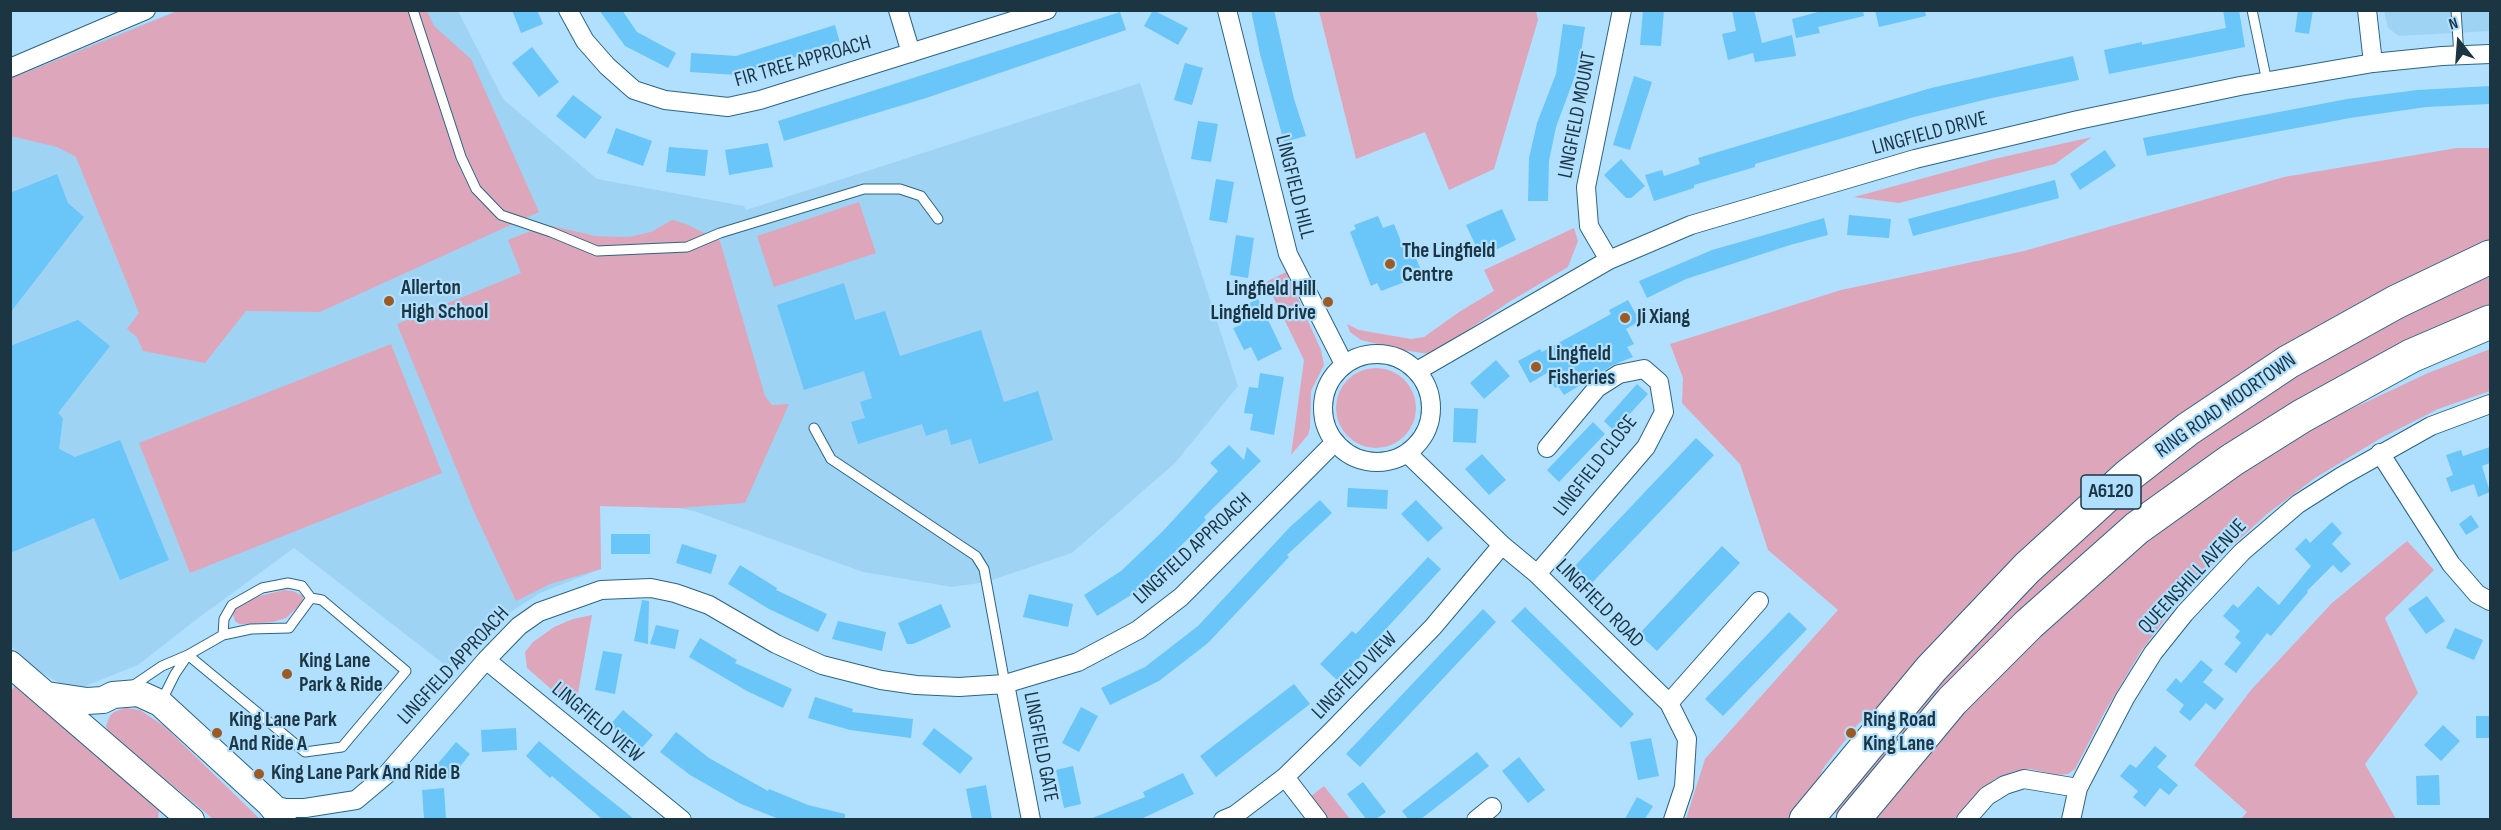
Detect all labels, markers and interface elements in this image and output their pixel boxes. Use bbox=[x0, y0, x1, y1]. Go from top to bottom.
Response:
north arrow bbox=[2429, 12, 2489, 72]
text: N bbox=[2447, 14, 2460, 35]
street label: FIR TREE APPROACH bbox=[732, 31, 874, 93]
street label: LINGFIELD MOUNT bbox=[1553, 50, 1603, 180]
street label: LINGFIELD DRIVE bbox=[1870, 107, 1990, 161]
street label: LINGFIELD HILL bbox=[1269, 132, 1319, 242]
place label: The Lingfield Centre bbox=[1402, 239, 1495, 289]
marker: The Lingfield Centre bbox=[1383, 257, 1397, 271]
place label: Allerton High School bbox=[401, 276, 488, 326]
place label: Lingfield Hill Lingfield Drive bbox=[1211, 277, 1316, 327]
marker: Allerton High School bbox=[382, 294, 396, 308]
marker: Lingfield Hill Lingfield Drive bbox=[1321, 295, 1335, 309]
place label: Ji Xiang bbox=[1637, 305, 1690, 331]
marker: Ji Xiang bbox=[1618, 311, 1632, 325]
place label: Lingfield Fisheries bbox=[1548, 342, 1615, 392]
street label: RING ROAD MOORTOWN bbox=[2151, 348, 2301, 464]
marker: Lingfield Fisheries bbox=[1529, 360, 1543, 374]
street label: LINGFIELD CLOSE bbox=[1549, 410, 1643, 522]
road number: A6120 bbox=[2081, 475, 2141, 509]
street label: LINGFIELD APPROACH bbox=[1129, 488, 1257, 610]
street label: QUEENSHILL AVENUE bbox=[2133, 514, 2253, 640]
street label: LINGFIELD ROAD bbox=[1549, 554, 1649, 654]
street label: LINGFIELD APPROACH bbox=[393, 602, 515, 730]
street label: LINGFIELD VIEW bbox=[1307, 627, 1403, 725]
place label: King Lane Park & Ride bbox=[299, 649, 383, 699]
marker: King Lane Park & Ride bbox=[280, 667, 294, 681]
street label: LINGFIELD VIEW bbox=[546, 677, 648, 769]
street label: LINGFIELD GATE bbox=[1017, 690, 1063, 804]
place label: King Lane Park And Ride A bbox=[229, 708, 337, 758]
place label: Ring Road King Lane bbox=[1863, 708, 1936, 758]
marker: King Lane Park And Ride A bbox=[210, 726, 224, 740]
marker: Ring Road King Lane bbox=[1844, 726, 1858, 740]
place label: King Lane Park And Ride B bbox=[271, 761, 460, 787]
marker: King Lane Park And Ride B bbox=[252, 767, 266, 781]

